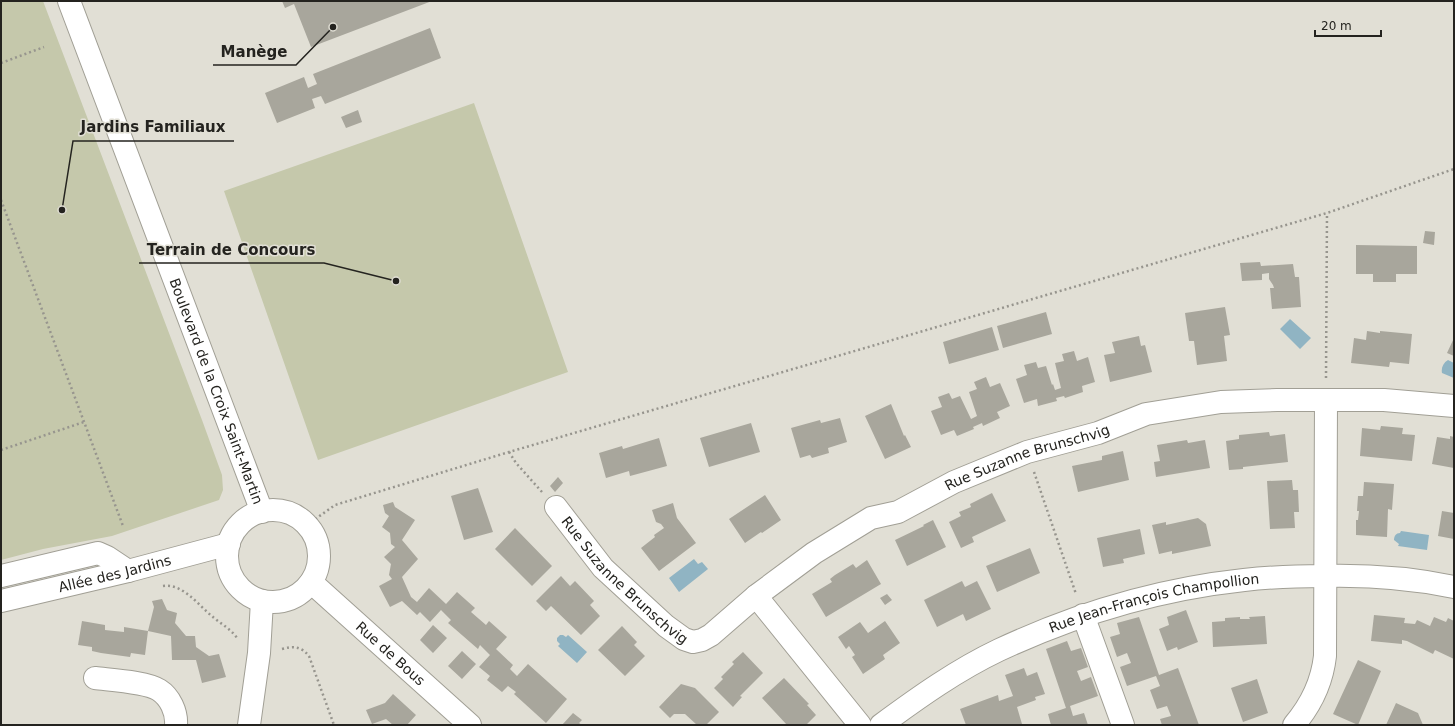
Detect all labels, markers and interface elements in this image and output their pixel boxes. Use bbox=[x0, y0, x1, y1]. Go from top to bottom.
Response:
scale bar bbox=[1315, 12, 1381, 38]
text: 20 m bbox=[1321, 19, 1352, 33]
callout: Manège bbox=[213, 38, 296, 65]
text: Manège bbox=[221, 43, 287, 61]
callout: Jardins Familiaux bbox=[73, 114, 234, 141]
text: Jardins Familiaux bbox=[80, 118, 226, 136]
callout: Terrain de Concours bbox=[139, 236, 324, 263]
text: Terrain de Concours bbox=[147, 241, 315, 259]
street label: Boulevard de la Croix Saint-Martin bbox=[166, 276, 266, 506]
street label: Rue Suzanne Brunschvig bbox=[942, 421, 1112, 494]
street label: Rue Suzanne Brunschvig bbox=[558, 513, 691, 647]
street label: Allée des Jardins bbox=[57, 552, 173, 595]
street label: Rue Jean-François Champollion bbox=[1047, 571, 1260, 636]
street label: Rue de Bous bbox=[353, 618, 428, 689]

